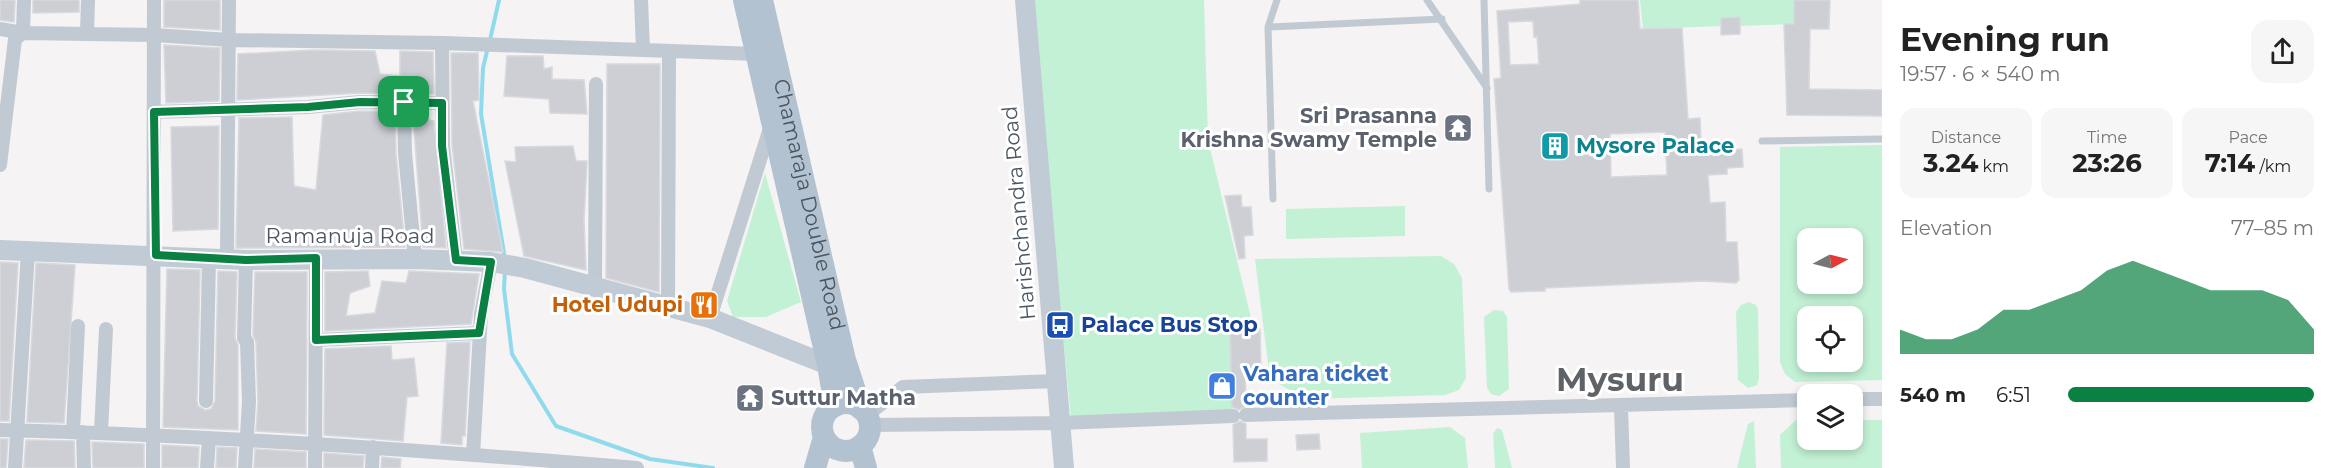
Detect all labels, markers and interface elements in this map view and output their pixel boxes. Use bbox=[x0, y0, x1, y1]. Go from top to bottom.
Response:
text: Evening run bbox=[1900, 19, 2110, 59]
button: share bbox=[2251, 20, 2314, 83]
text: 19:57 · 6 × 540 m bbox=[1900, 62, 2060, 86]
pin bbox=[378, 76, 429, 127]
street label: Chamaraja Double Road bbox=[769, 76, 851, 333]
icon: arrive bbox=[387, 85, 420, 118]
place label: Sri Prasanna Krishna Swamy Temple bbox=[1180, 103, 1437, 152]
street label: Harishchandra Road bbox=[997, 105, 1040, 321]
temple icon: Sri Prasanna Krishna Swamy Temple bbox=[1442, 112, 1474, 144]
text: Distance bbox=[1931, 128, 2001, 147]
text: Time bbox=[2087, 128, 2127, 147]
text: Pace bbox=[2228, 128, 2268, 147]
building icon: Mysore Palace bbox=[1539, 130, 1571, 162]
place label: Mysore Palace bbox=[1576, 133, 1734, 158]
text: 3.24 bbox=[1923, 147, 1978, 179]
text: 23:26 bbox=[2072, 147, 2142, 179]
text: 7:14 bbox=[2205, 147, 2255, 179]
text: km bbox=[1978, 157, 2009, 176]
text: /km bbox=[2255, 157, 2291, 176]
text: Elevation bbox=[1900, 216, 1992, 240]
text: 77–85 m bbox=[2231, 216, 2314, 240]
street label: Ramanuja Road bbox=[266, 223, 435, 248]
north arrow bbox=[1797, 228, 1863, 294]
map controls bbox=[1797, 228, 1863, 450]
restaurant icon: Hotel Udupi bbox=[688, 289, 720, 321]
place label: Hotel Udupi bbox=[552, 292, 683, 317]
button: locate bbox=[1797, 306, 1863, 372]
bus stop icon: Palace Bus Stop bbox=[1044, 309, 1076, 341]
place label: Palace Bus Stop bbox=[1081, 312, 1258, 337]
district label: Mysuru bbox=[1556, 359, 1684, 399]
place label: Vahara ticket counter bbox=[1242, 361, 1389, 410]
shop icon: Vahara ticket counter bbox=[1206, 370, 1238, 402]
temple icon: Suttur Matha bbox=[734, 382, 766, 414]
text: 540 m bbox=[1900, 383, 1966, 407]
text: 6:51 bbox=[1996, 383, 2031, 407]
button: layers bbox=[1797, 384, 1863, 450]
place label: Suttur Matha bbox=[771, 385, 916, 410]

